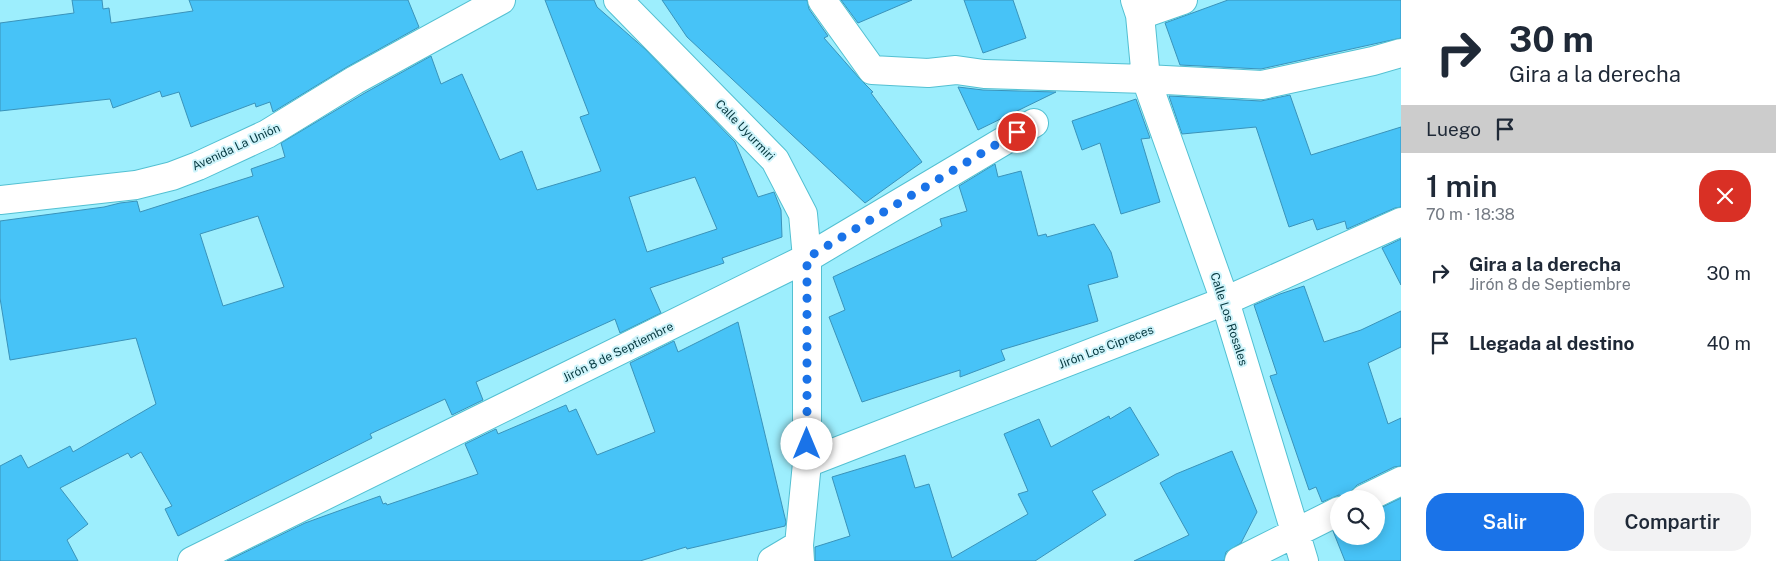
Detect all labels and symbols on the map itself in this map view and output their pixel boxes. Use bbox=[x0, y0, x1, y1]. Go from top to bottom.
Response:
street label: Calle Uyurmiri bbox=[713, 97, 777, 163]
pin bbox=[996, 111, 1038, 153]
street label: Avenida La Unión bbox=[190, 120, 282, 174]
street label: Calle Los Rosales bbox=[1207, 271, 1251, 367]
street label: Jirón 8 de Septiembre bbox=[560, 319, 676, 385]
street label: Jirón Los Cipreces bbox=[1057, 322, 1155, 372]
position arrow bbox=[780, 417, 832, 469]

